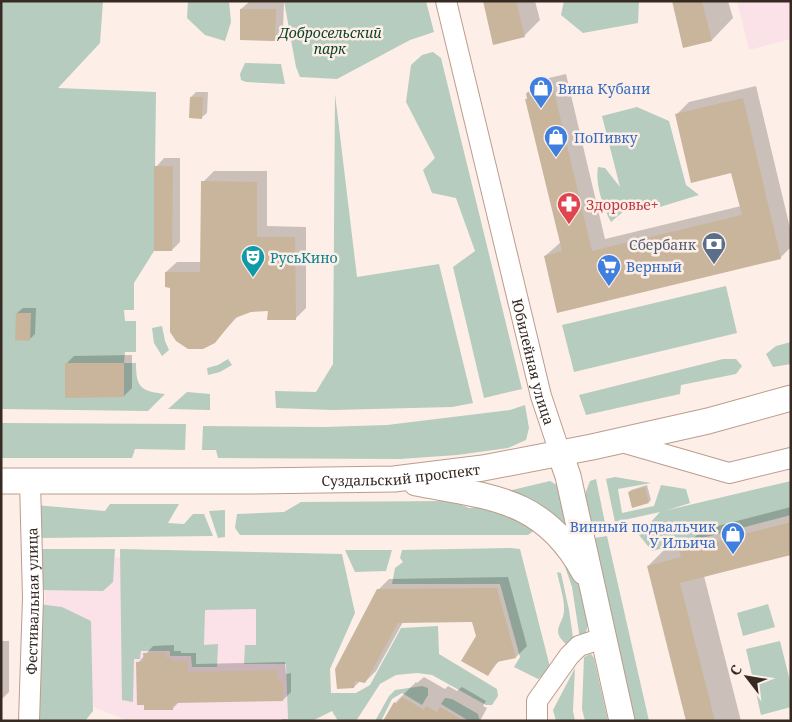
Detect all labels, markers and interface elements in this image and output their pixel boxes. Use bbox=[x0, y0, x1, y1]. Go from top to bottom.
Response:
park label: Добросельский парк bbox=[277, 23, 382, 58]
shop icon: Вина Кубани bbox=[528, 75, 554, 109]
place label: Вина Кубани bbox=[558, 79, 650, 98]
shop icon: ПоПивку bbox=[543, 124, 569, 158]
place label: ПоПивку bbox=[574, 128, 638, 147]
pharmacy icon: Здоровье+ bbox=[556, 191, 582, 225]
place label: Здоровье+ bbox=[586, 195, 659, 214]
bank icon: Сбербанк bbox=[701, 231, 727, 265]
place label: Сбербанк bbox=[629, 235, 697, 254]
theatre icon: РусьКино bbox=[240, 244, 266, 278]
place label: РусьКино bbox=[270, 248, 338, 267]
supermarket icon: Верный bbox=[596, 253, 622, 287]
place label: Верный bbox=[626, 257, 682, 276]
street label: Юбилейная улица bbox=[508, 296, 559, 427]
street label: Суздальский проспект bbox=[321, 459, 482, 490]
place label: Винный подвальчик У Ильича bbox=[570, 517, 717, 552]
shop icon: Винный подвальчик У Ильича bbox=[720, 521, 746, 555]
street label: Фестивальная улица bbox=[21, 527, 43, 675]
north arrow bbox=[722, 652, 772, 702]
text: С bbox=[725, 661, 746, 679]

